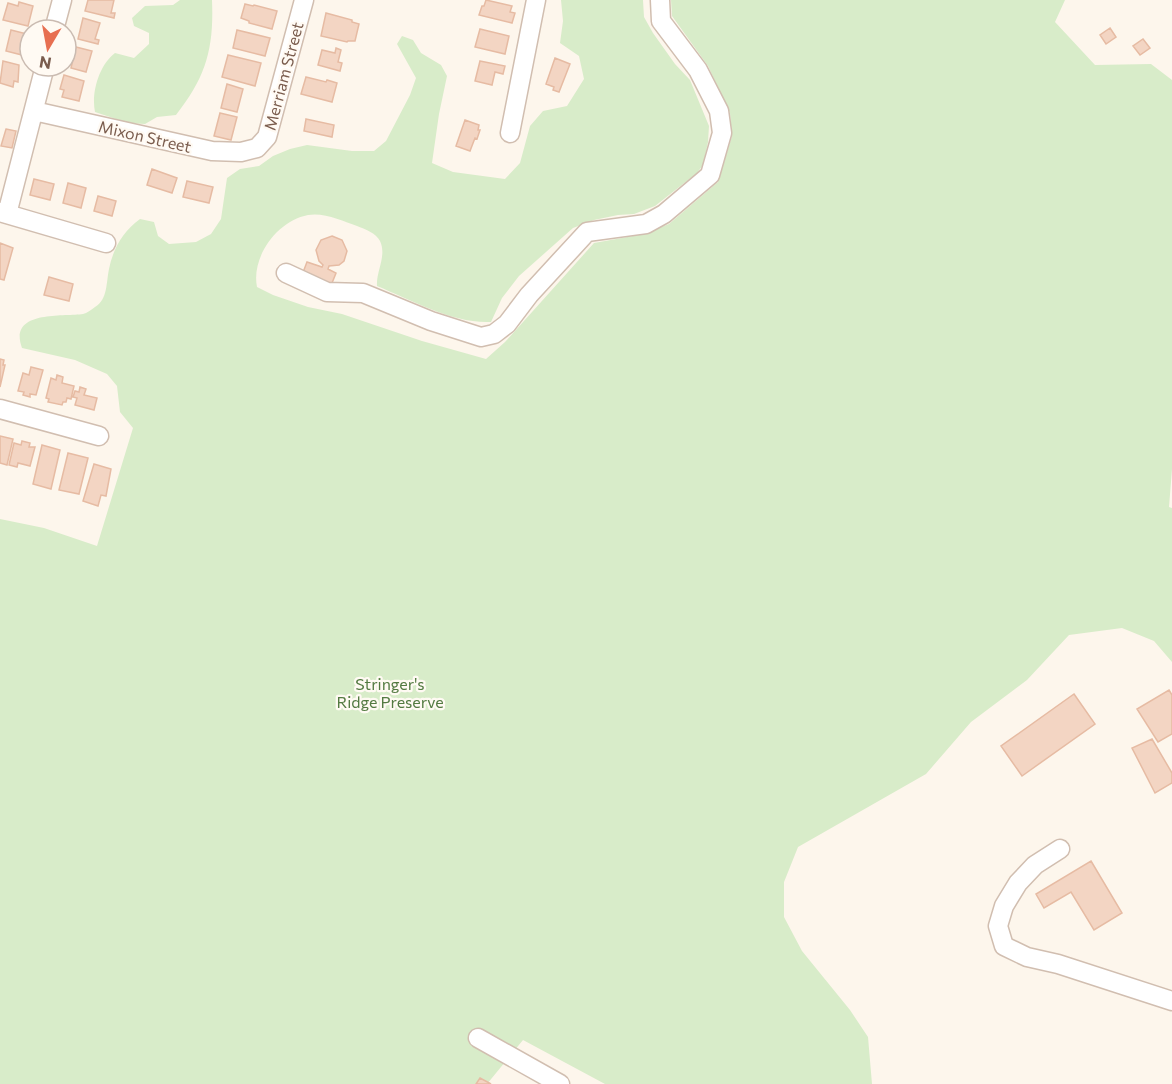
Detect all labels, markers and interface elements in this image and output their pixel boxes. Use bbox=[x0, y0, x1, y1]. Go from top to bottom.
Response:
north arrow bbox=[18, 18, 78, 78]
street label: Merriam Street bbox=[259, 19, 307, 132]
text: N bbox=[38, 53, 53, 74]
street label: Mixon Street bbox=[97, 116, 194, 156]
park label: Stringer's Ridge Preserve bbox=[336, 674, 444, 711]

